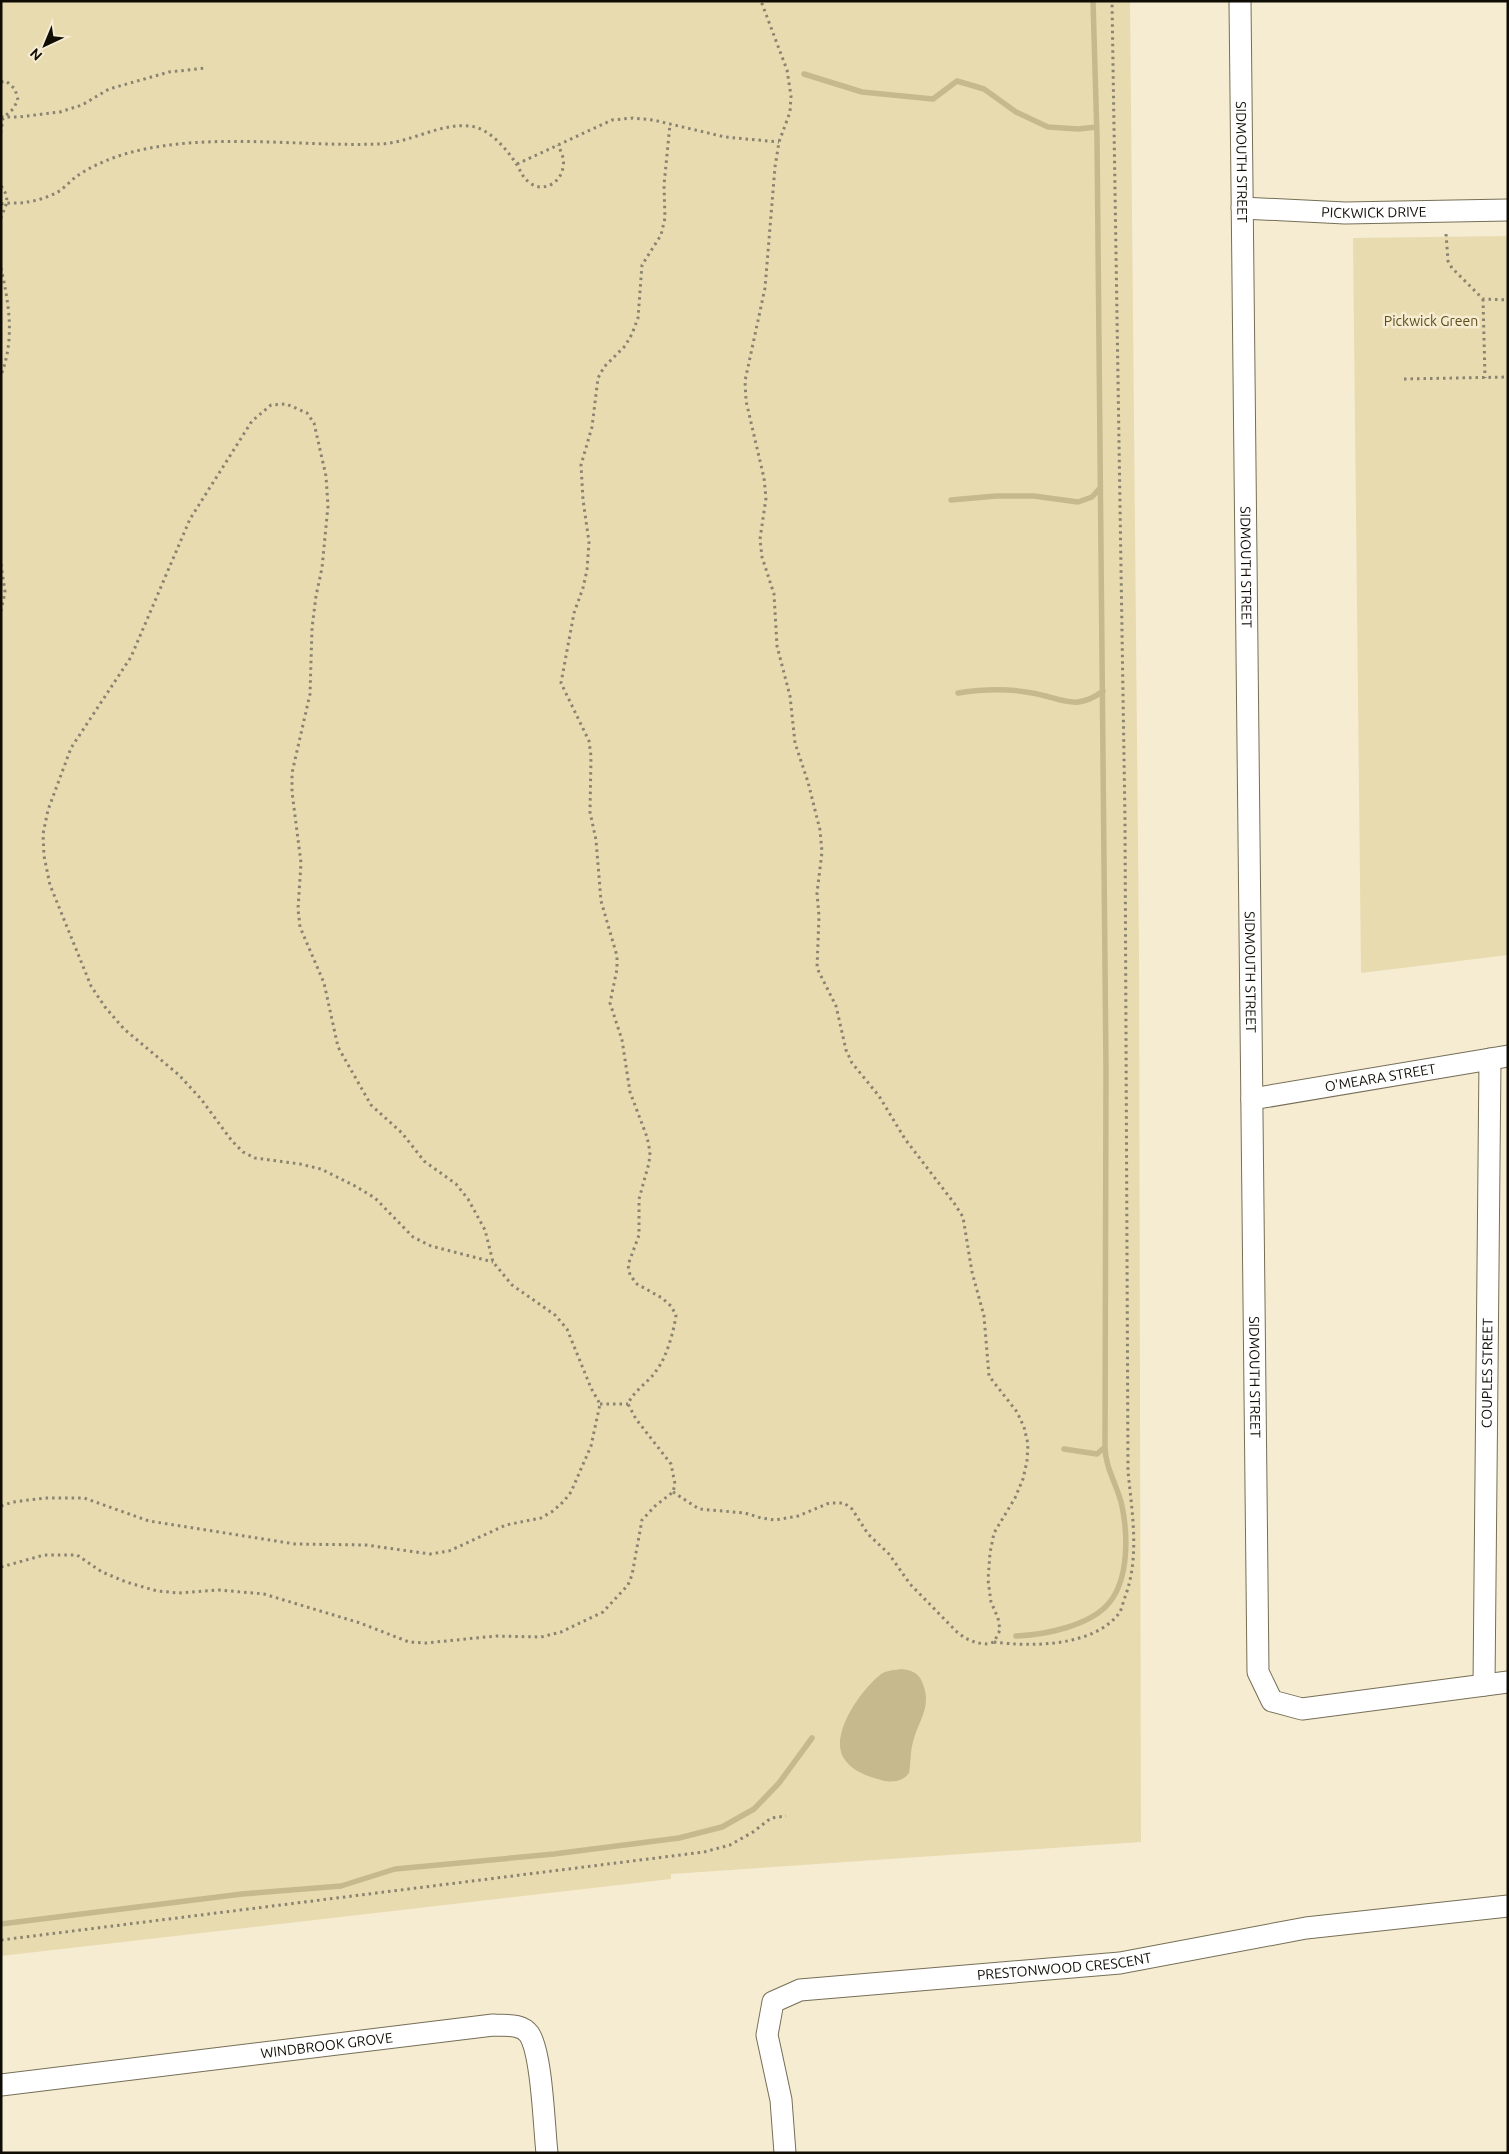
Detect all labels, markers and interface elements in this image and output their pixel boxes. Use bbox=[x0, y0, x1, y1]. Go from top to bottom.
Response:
north arrow bbox=[20, 20, 70, 70]
text: N bbox=[27, 45, 45, 64]
street label: SIDMOUTH STREET bbox=[1233, 101, 1250, 223]
street label: PICKWICK DRIVE bbox=[1321, 204, 1427, 221]
park label: Pickwick Green bbox=[1384, 313, 1478, 329]
street label: SIDMOUTH STREET bbox=[1237, 506, 1255, 628]
street label: SIDMOUTH STREET bbox=[1242, 911, 1259, 1033]
street label: O'MEARA STREET bbox=[1324, 1060, 1437, 1095]
street label: SIDMOUTH STREET bbox=[1246, 1316, 1263, 1438]
street label: COUPLES STREET bbox=[1478, 1318, 1496, 1428]
street label: PRESTONWOOD CRESCENT bbox=[976, 1949, 1153, 1983]
street label: WINDBROOK GROVE bbox=[260, 2029, 394, 2061]

